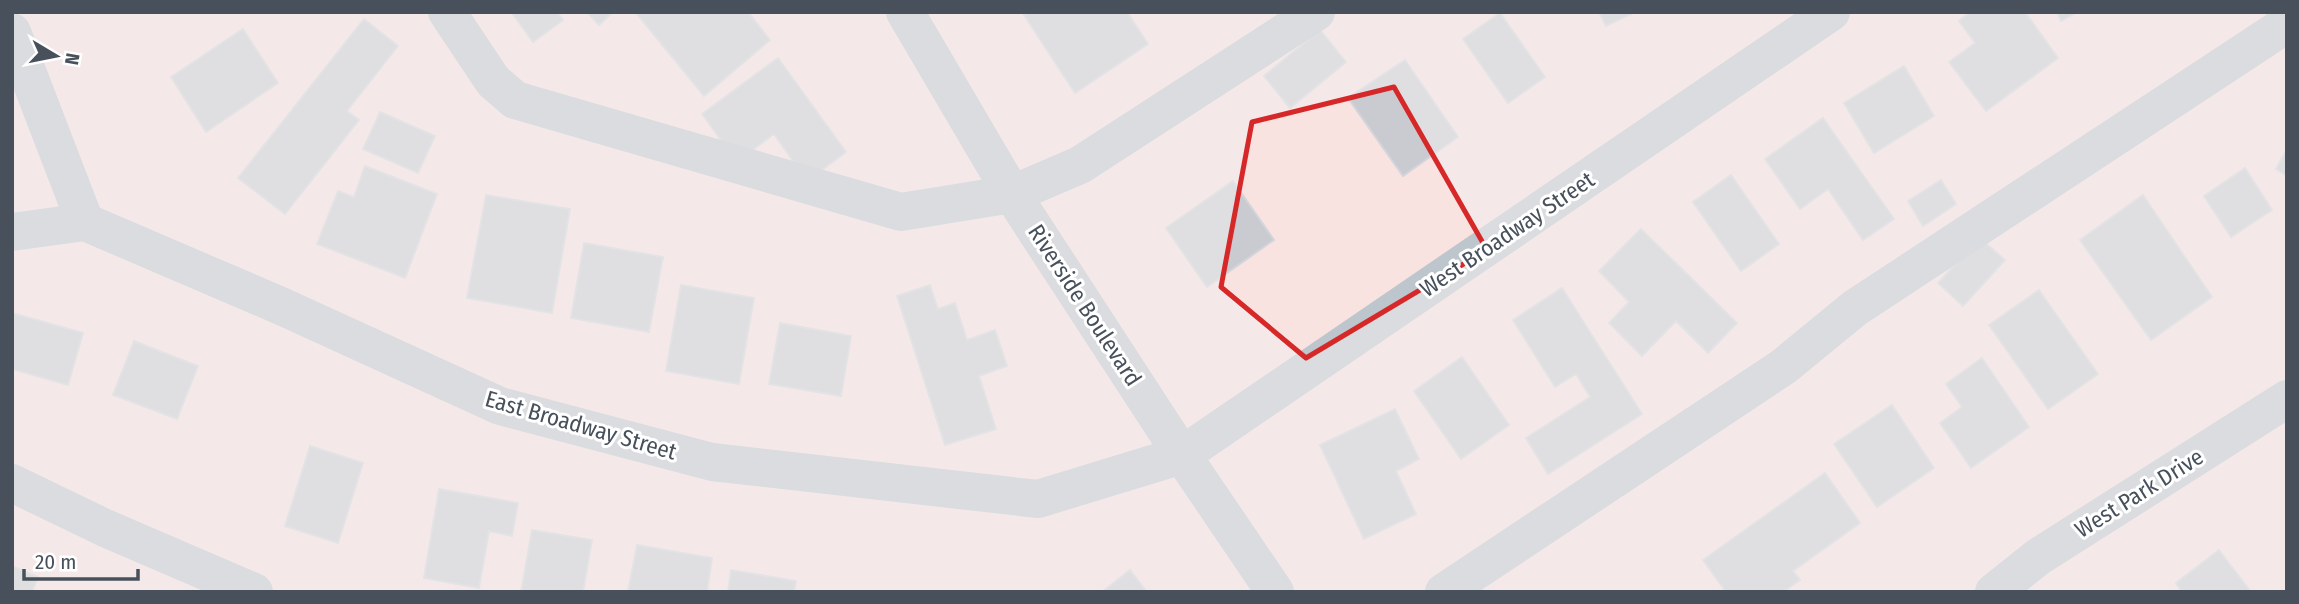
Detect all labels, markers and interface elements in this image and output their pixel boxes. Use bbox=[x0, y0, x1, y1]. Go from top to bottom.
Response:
north arrow bbox=[21, 21, 91, 91]
text: N bbox=[60, 51, 85, 66]
street label: West Broadway Street bbox=[1414, 165, 1600, 303]
street label: Riverside Boulevard bbox=[1022, 219, 1148, 391]
street label: East Broadway Street bbox=[482, 384, 680, 466]
street label: West Park Drive bbox=[2070, 442, 2208, 544]
scale bar bbox=[24, 538, 138, 582]
text: 20 m bbox=[35, 549, 76, 575]

